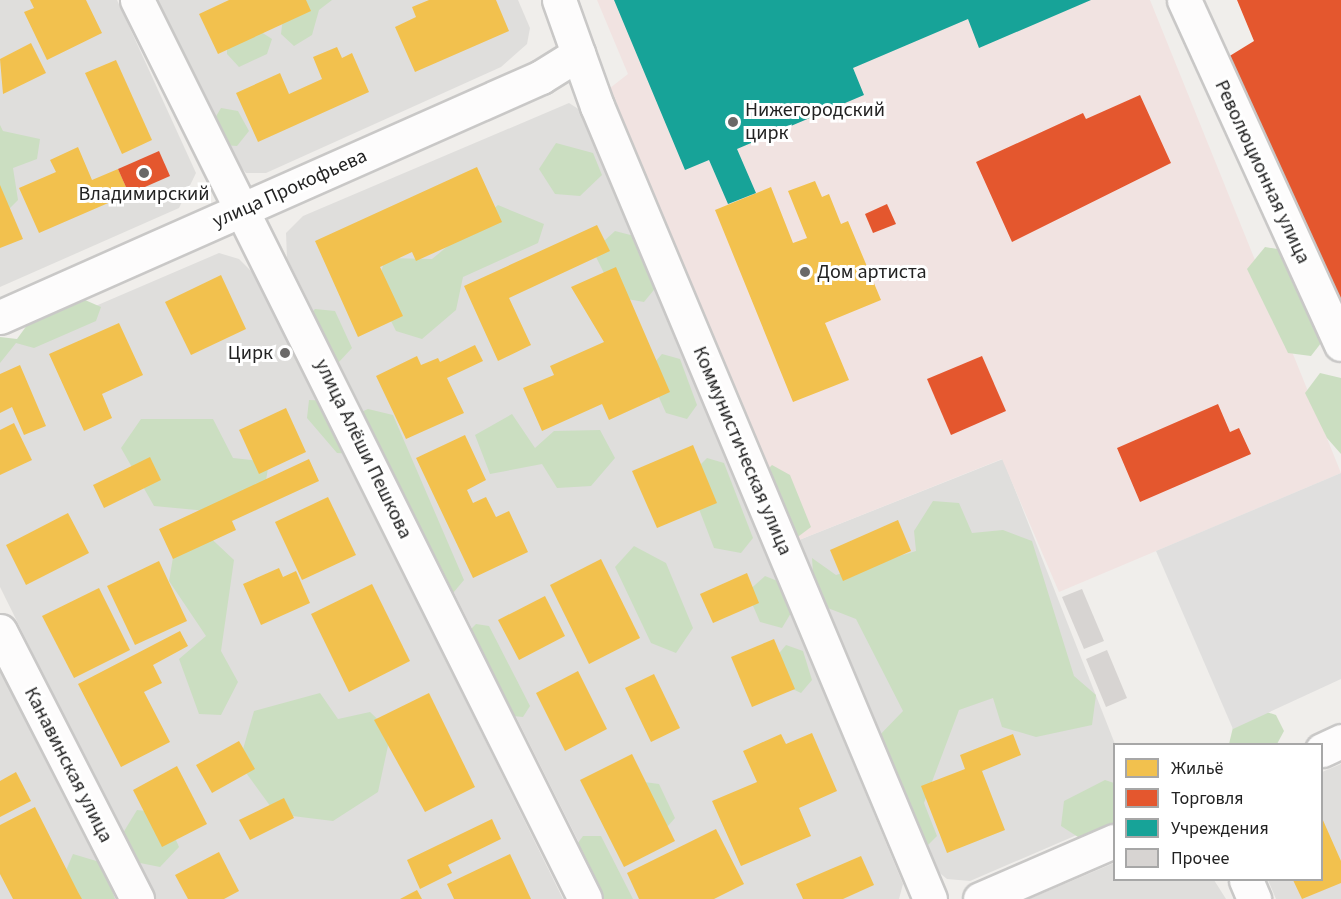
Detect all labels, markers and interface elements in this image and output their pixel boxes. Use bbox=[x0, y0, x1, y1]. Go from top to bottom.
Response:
street label: Революционная улица bbox=[1209, 76, 1315, 268]
place label: Нижегородский цирк bbox=[745, 98, 885, 145]
marker: Нижегородский цирк bbox=[726, 115, 740, 129]
street label: улица Прокофьева bbox=[209, 144, 371, 234]
marker: Владимирский bbox=[137, 166, 151, 180]
place label: Владимирский bbox=[78, 182, 210, 206]
place label: Дом артиста bbox=[817, 260, 927, 284]
marker: Дом артиста bbox=[798, 265, 812, 279]
place label: Цирк bbox=[228, 341, 273, 365]
street label: Коммунистическая улица bbox=[687, 343, 797, 559]
marker: Цирк bbox=[278, 346, 292, 360]
street label: улица Алёши Пешкова bbox=[309, 355, 417, 543]
street label: Канавинская улица bbox=[18, 683, 118, 847]
legend bbox=[1113, 743, 1323, 881]
text: Жильё bbox=[1171, 756, 1223, 781]
text: Торговля bbox=[1171, 786, 1244, 811]
text: Учреждения bbox=[1171, 816, 1269, 841]
text: Прочее bbox=[1171, 846, 1229, 871]

